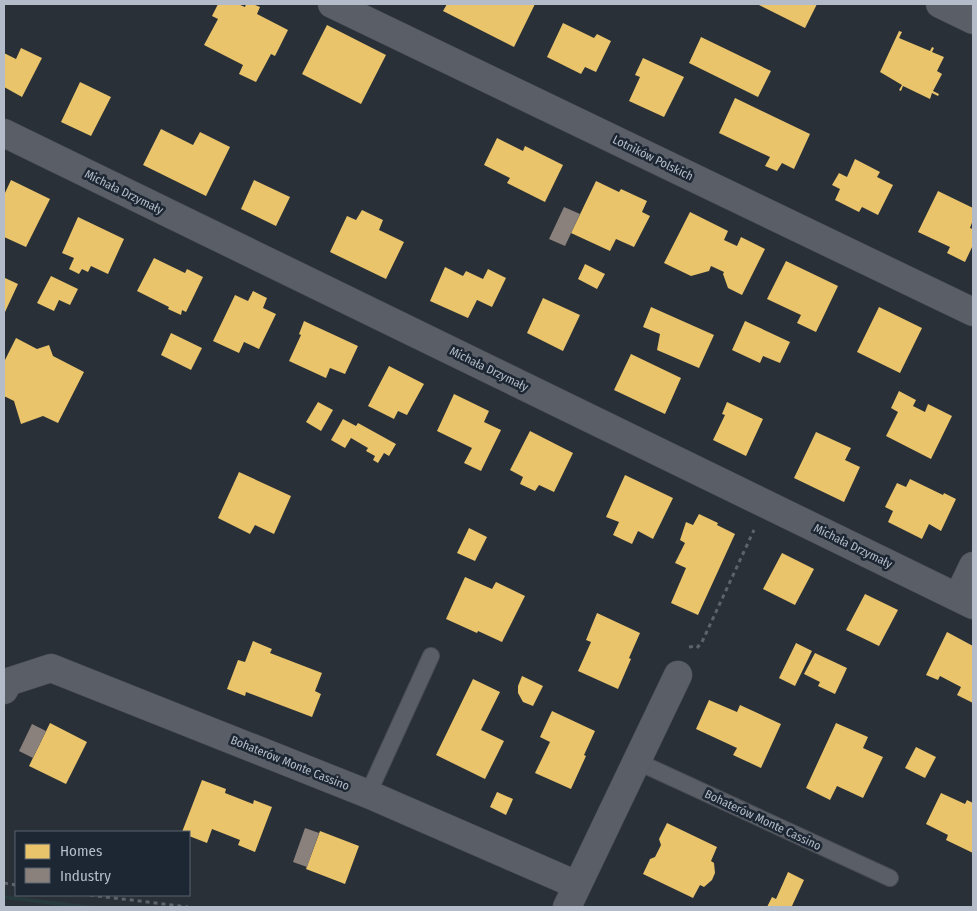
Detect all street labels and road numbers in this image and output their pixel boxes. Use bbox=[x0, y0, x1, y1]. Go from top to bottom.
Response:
street label: Lotników Polskich bbox=[611, 132, 695, 184]
street label: Michała Drzymały bbox=[82, 167, 166, 217]
street label: Michała Drzymały bbox=[447, 344, 531, 394]
street label: Michała Drzymały bbox=[811, 521, 895, 571]
street label: Bohaterów Monte Cassino bbox=[229, 733, 351, 793]
street label: Bohaterów Monte Cassino bbox=[703, 787, 823, 853]

